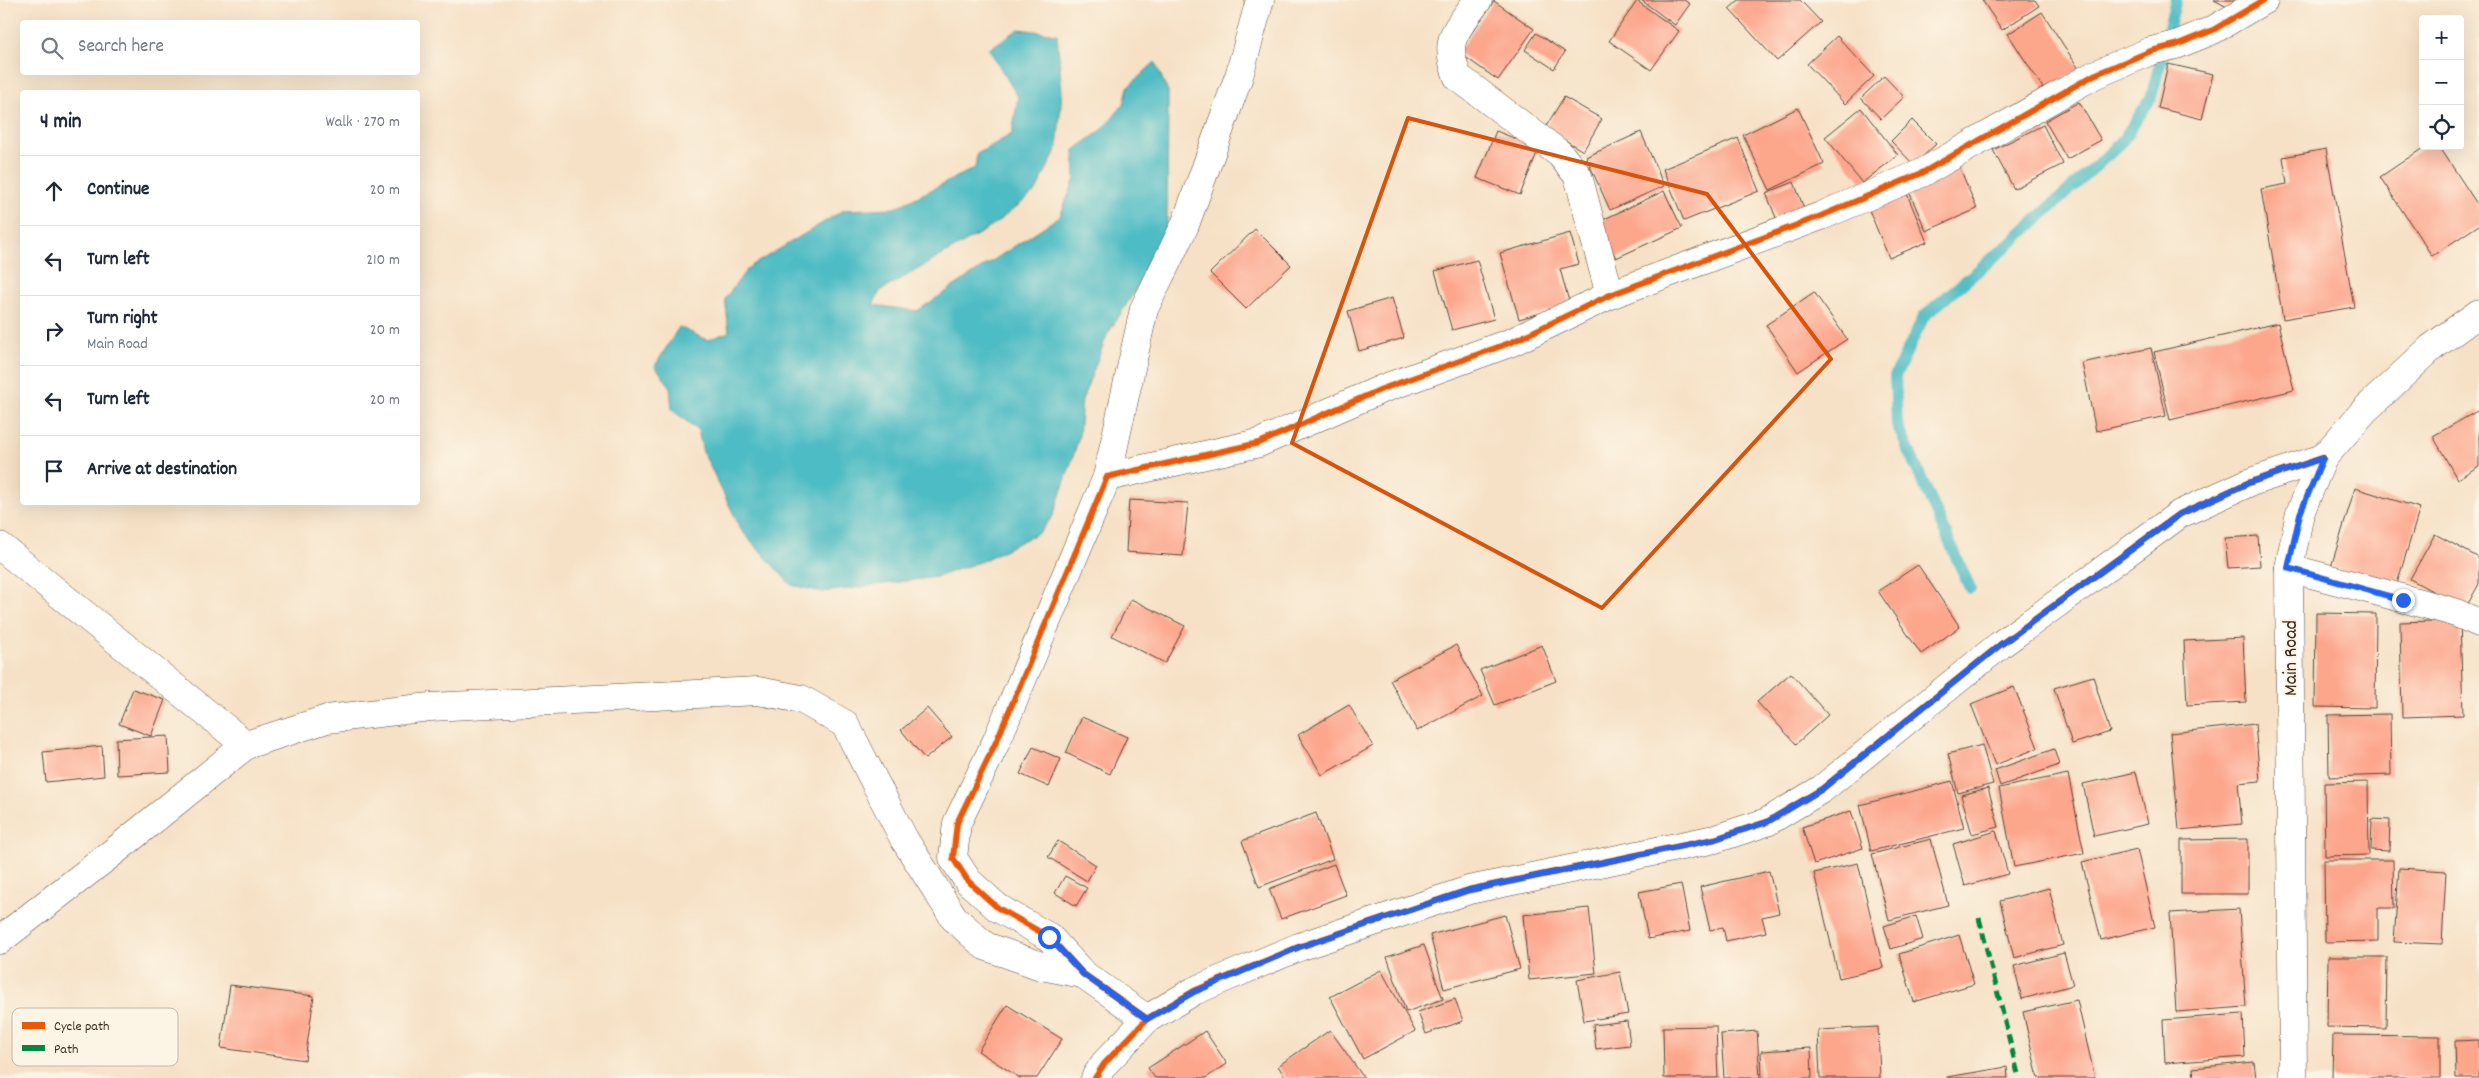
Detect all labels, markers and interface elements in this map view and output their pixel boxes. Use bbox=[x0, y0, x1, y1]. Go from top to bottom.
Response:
map controls bbox=[2419, 15, 2464, 150]
button: + bbox=[2419, 15, 2464, 60]
search box bbox=[20, 20, 420, 75]
icon: search bbox=[38, 34, 66, 62]
text: Search here bbox=[78, 34, 164, 61]
button: − bbox=[2419, 60, 2464, 105]
button: locate bbox=[2419, 105, 2464, 150]
text: 4 min bbox=[40, 108, 82, 138]
text: Walk · 270 m bbox=[325, 111, 400, 134]
icon: ahead bbox=[40, 177, 68, 205]
text: Continue bbox=[87, 177, 149, 204]
text: 20 m bbox=[370, 179, 400, 202]
icon: left bbox=[40, 247, 68, 275]
text: Turn left bbox=[87, 247, 150, 274]
text: 210 m bbox=[366, 249, 400, 272]
text: Turn right bbox=[87, 306, 158, 333]
icon: right bbox=[40, 317, 68, 345]
text: 20 m bbox=[370, 319, 400, 342]
text: Main Road bbox=[87, 333, 148, 356]
icon: left bbox=[40, 387, 68, 415]
text: Turn left bbox=[87, 387, 150, 414]
text: 20 m bbox=[370, 389, 400, 412]
icon: arrive bbox=[40, 457, 68, 485]
text: Arrive at destination bbox=[87, 457, 237, 484]
route end bbox=[2392, 589, 2415, 612]
street label: Main Road bbox=[2278, 620, 2306, 696]
route start bbox=[1038, 926, 1061, 949]
legend bbox=[12, 1008, 178, 1066]
text: Cycle path bbox=[54, 1017, 110, 1037]
text: Path bbox=[54, 1040, 79, 1060]

